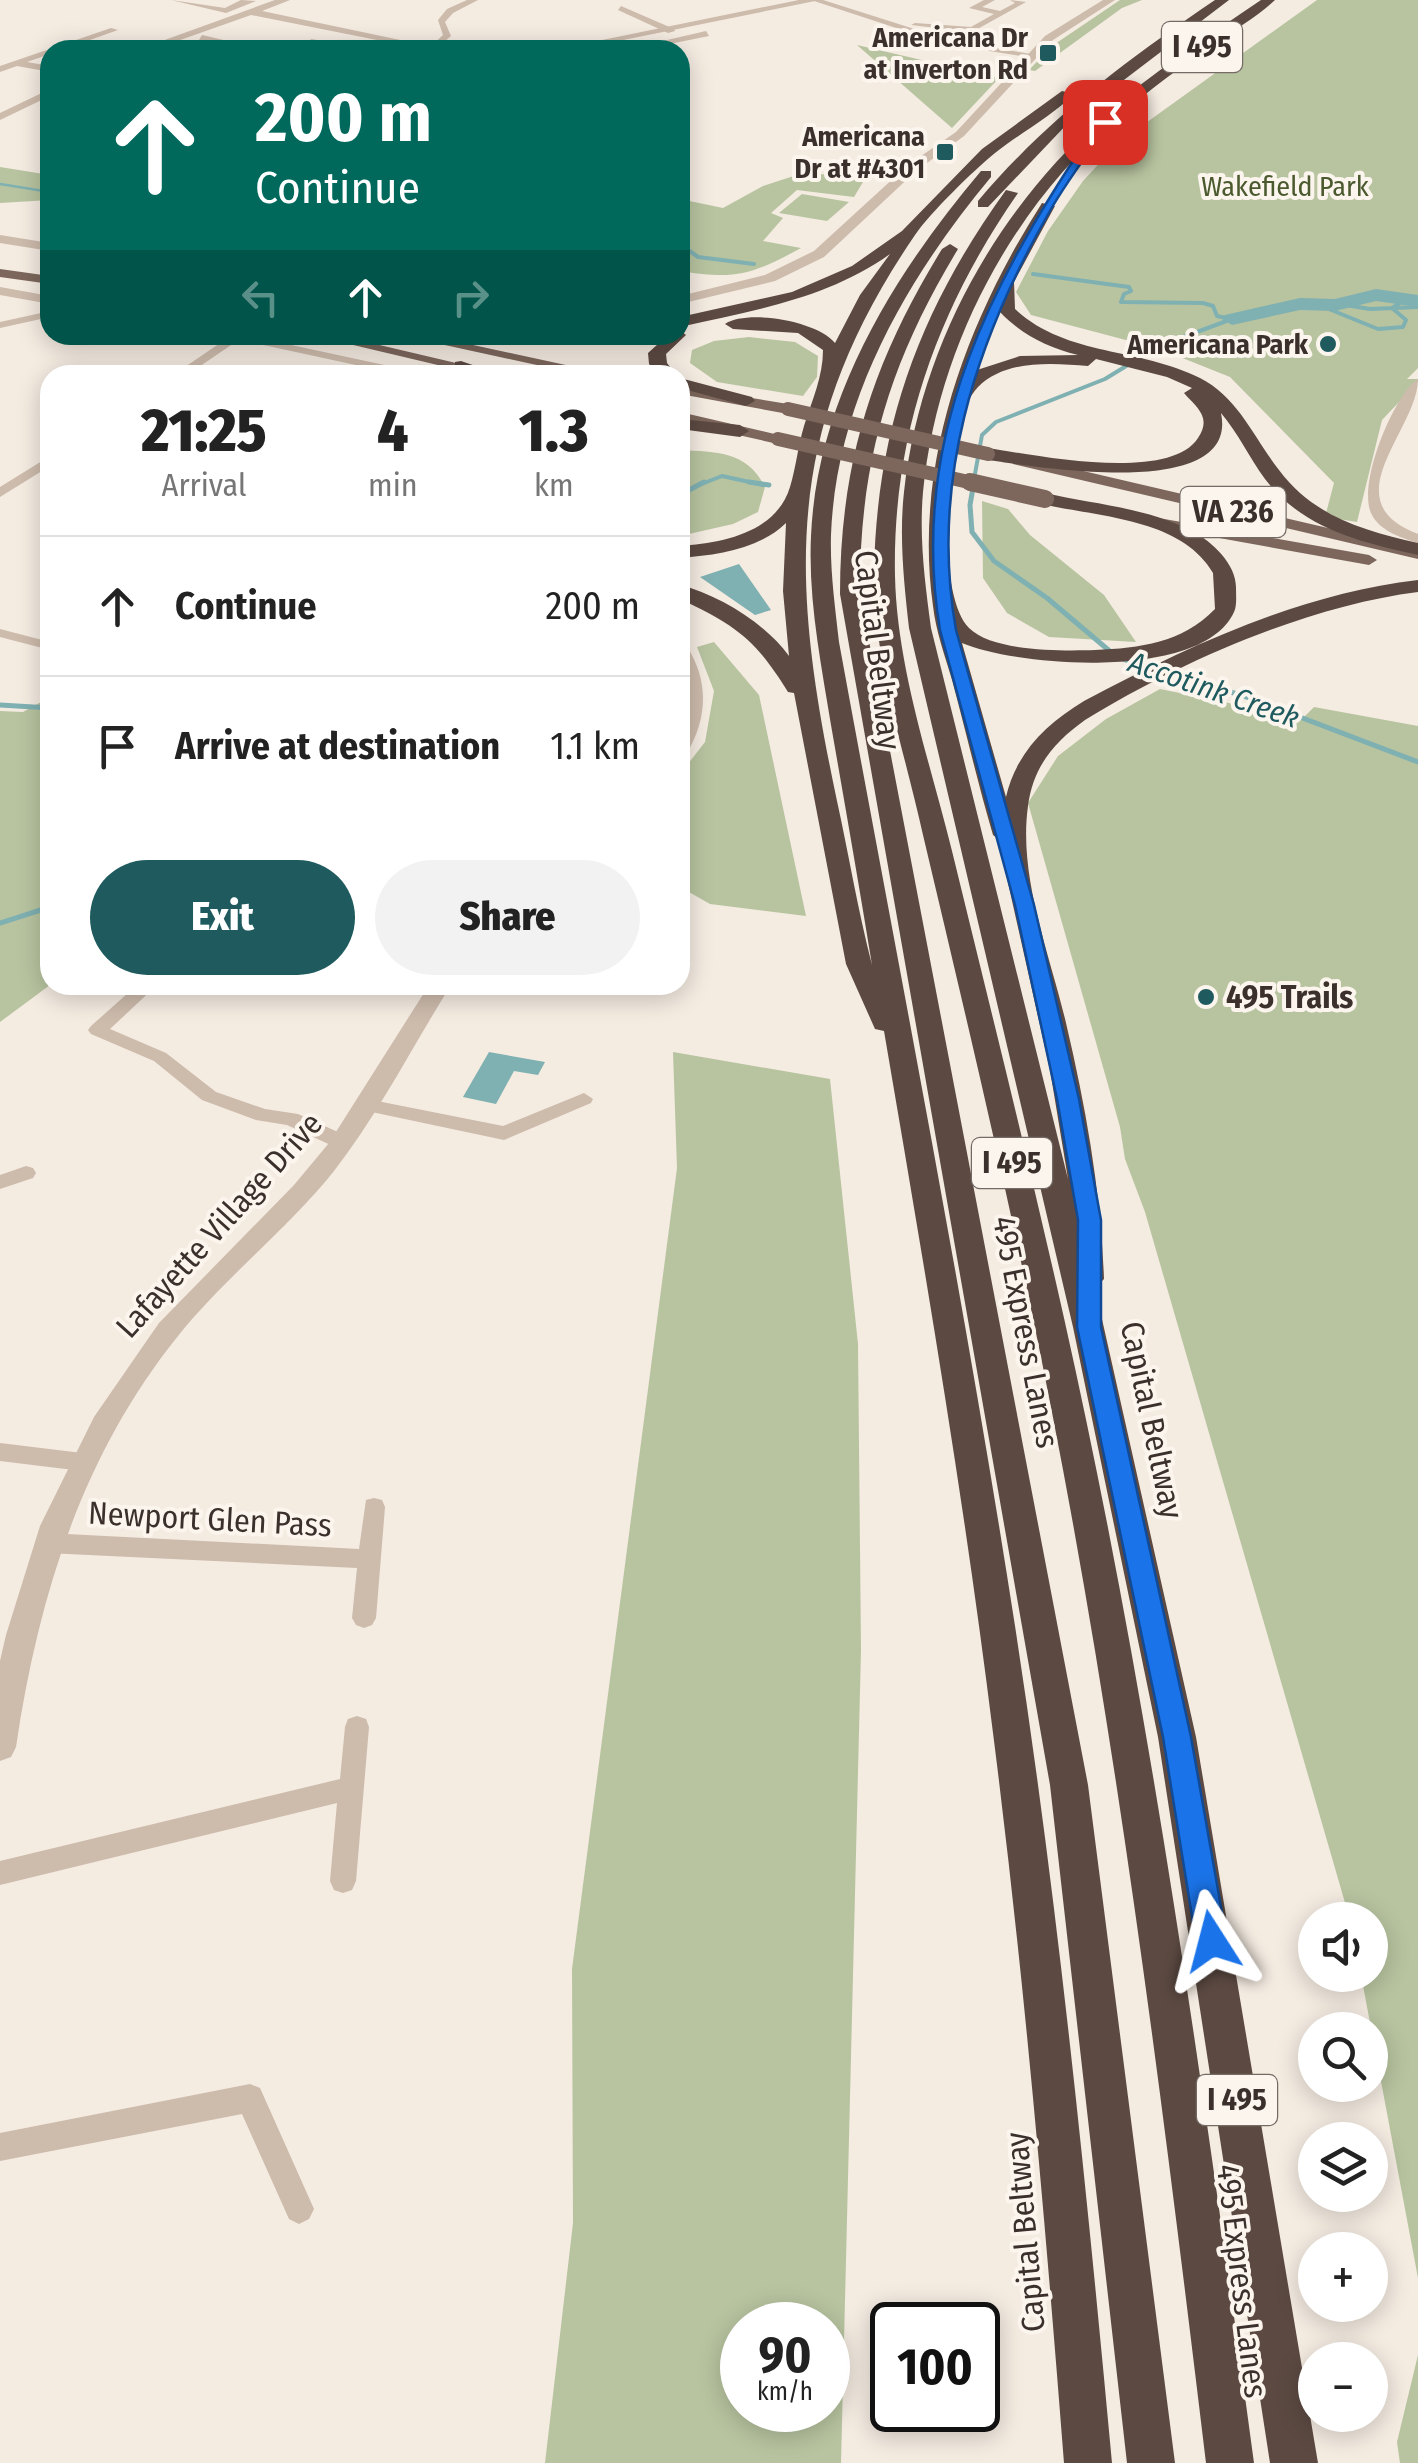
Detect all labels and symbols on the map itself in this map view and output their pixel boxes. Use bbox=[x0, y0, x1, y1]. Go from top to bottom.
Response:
place label: Americana Dr at Inverton Rd bbox=[864, 21, 1029, 86]
road number: I 495 bbox=[1162, 22, 1242, 72]
marker: Americana Dr at Inverton Rd bbox=[1037, 42, 1059, 64]
pin bbox=[1063, 80, 1148, 165]
place label: Americana Dr at #4301 bbox=[795, 120, 925, 185]
marker: Americana Dr at #4301 bbox=[934, 141, 956, 163]
park label: Wakefield Park bbox=[1201, 170, 1370, 203]
place label: Americana Park bbox=[1126, 328, 1309, 361]
marker: Americana Park bbox=[1317, 333, 1339, 355]
road number: VA 236 bbox=[1180, 487, 1286, 537]
street label: Capital Beltway bbox=[847, 548, 909, 753]
water label: Accotink Creek bbox=[1123, 644, 1304, 736]
place label: 495 Trails bbox=[1226, 978, 1353, 1016]
marker: 495 Trails bbox=[1195, 986, 1217, 1008]
street label: Lafayette Village Drive bbox=[108, 1105, 330, 1345]
road number: I 495 bbox=[972, 1138, 1052, 1188]
street label: 495 Express Lanes bbox=[985, 1213, 1067, 1451]
street label: Capital Beltway bbox=[1113, 1318, 1192, 1523]
street label: Newport Glen Pass bbox=[87, 1494, 333, 1544]
position arrow bbox=[1160, 1889, 1264, 1993]
road number: I 495 bbox=[1197, 2075, 1277, 2125]
street label: Capital Beltway bbox=[997, 2130, 1053, 2334]
street label: 495 Express Lanes bbox=[1209, 2162, 1275, 2400]
speed limit sign: 100 bbox=[870, 2302, 1000, 2432]

